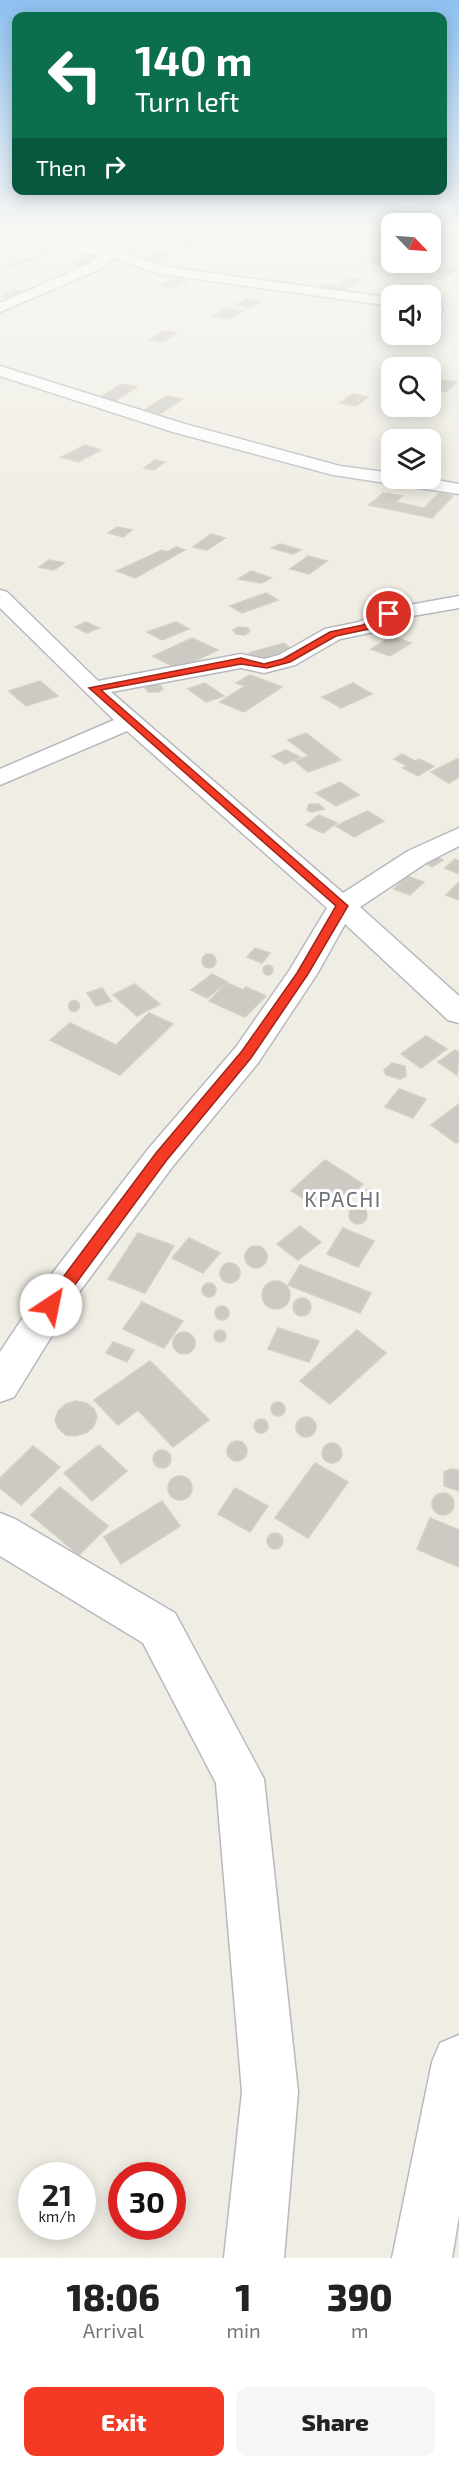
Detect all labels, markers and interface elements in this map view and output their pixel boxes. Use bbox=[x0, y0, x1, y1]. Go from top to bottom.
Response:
text: 140 m bbox=[135, 34, 252, 84]
icon: left bbox=[36, 36, 114, 114]
text: Turn left bbox=[135, 85, 239, 117]
icon: right bbox=[98, 150, 131, 183]
text: Then bbox=[36, 154, 86, 180]
north arrow bbox=[381, 213, 441, 273]
map controls bbox=[381, 213, 441, 489]
button: sound bbox=[381, 285, 441, 345]
button: search bbox=[381, 357, 441, 417]
button: layers bbox=[381, 429, 441, 489]
pin bbox=[363, 588, 414, 639]
icon: arrive bbox=[372, 597, 405, 630]
district label: KPACHI bbox=[304, 1186, 382, 1211]
position arrow bbox=[19, 1273, 83, 1337]
speed limit sign: 30 bbox=[108, 2162, 186, 2240]
text: 21 bbox=[42, 2176, 72, 2212]
text: km/h bbox=[38, 2207, 76, 2225]
text: 18:06 bbox=[66, 2275, 160, 2318]
text: 1 bbox=[235, 2275, 252, 2318]
text: 390 bbox=[327, 2275, 393, 2318]
text: Arrival bbox=[83, 2318, 144, 2342]
text: min bbox=[226, 2318, 261, 2342]
text: m bbox=[351, 2318, 369, 2342]
button: Exit bbox=[24, 2387, 224, 2456]
button: Share bbox=[236, 2387, 435, 2456]

